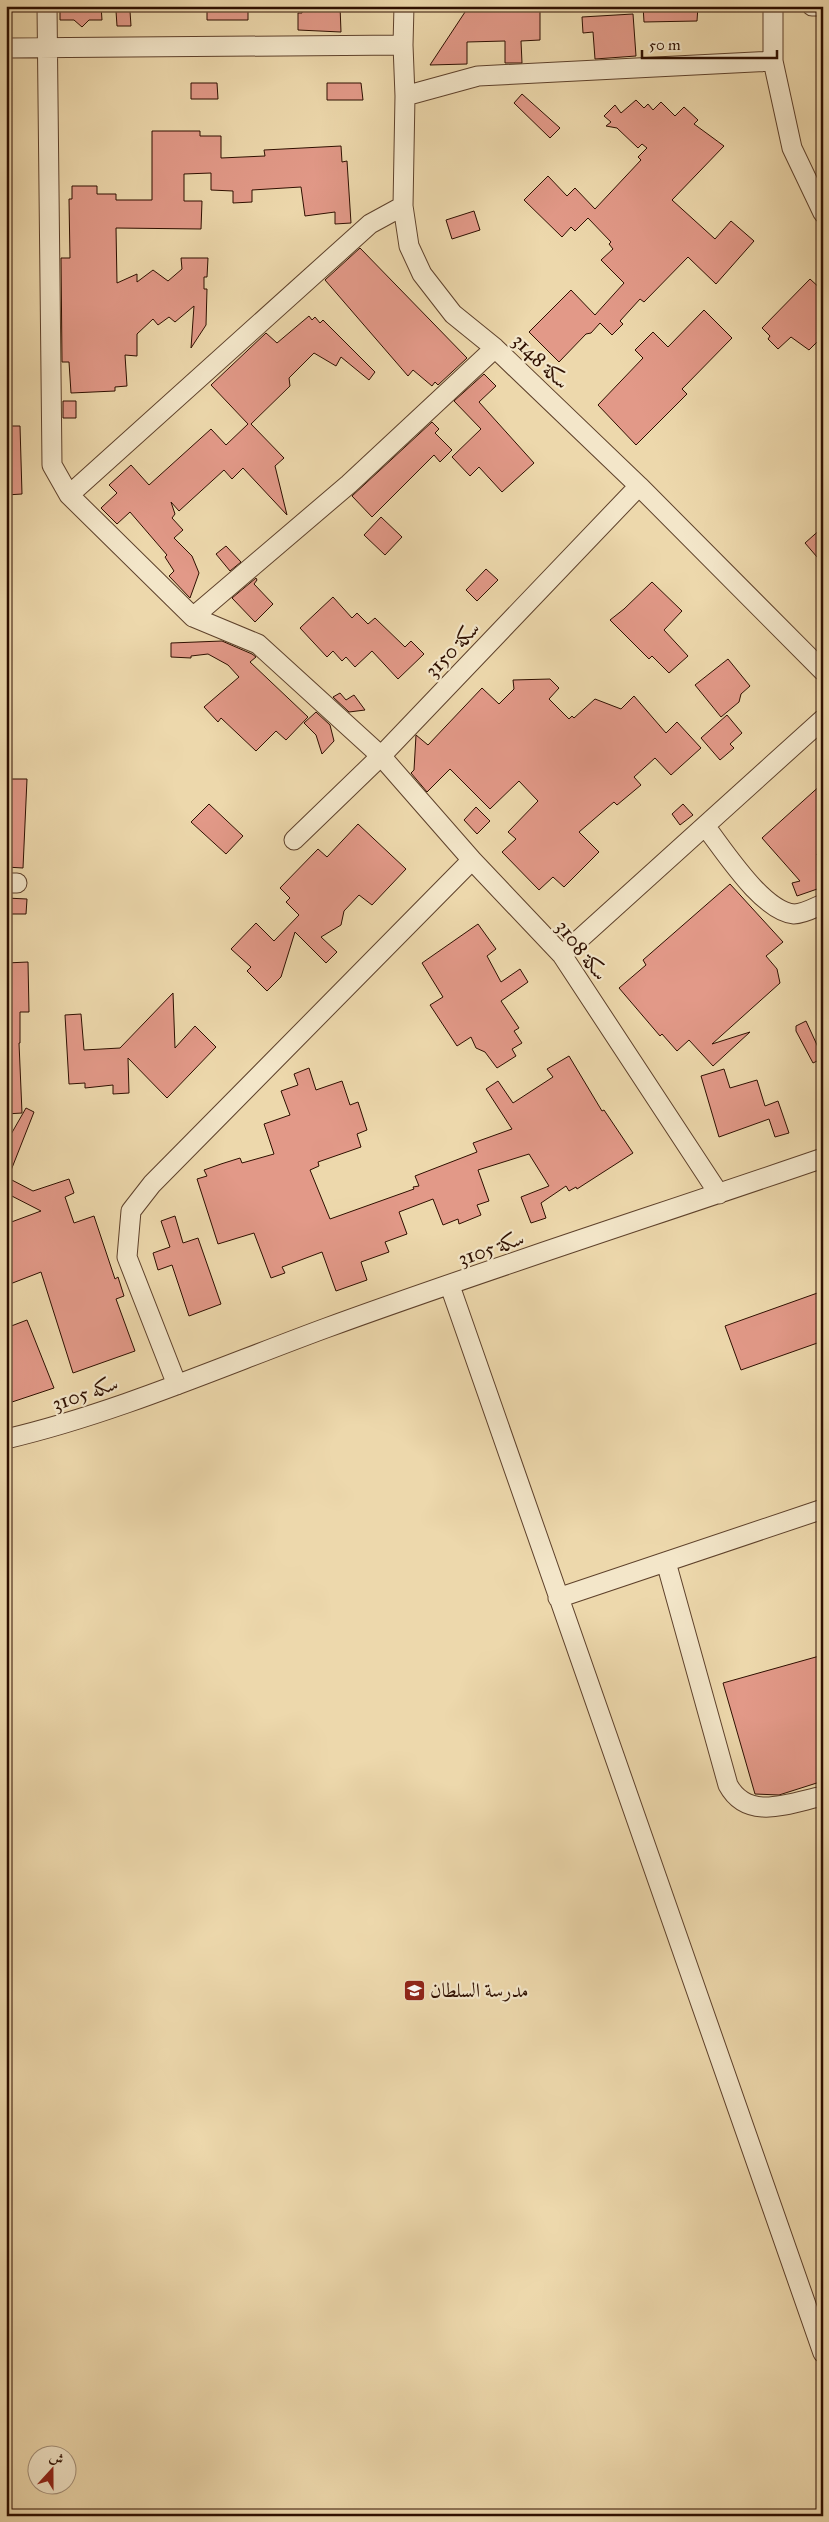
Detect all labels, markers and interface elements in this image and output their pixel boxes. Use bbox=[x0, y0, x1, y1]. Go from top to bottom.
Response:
scale bar bbox=[642, 28, 776, 60]
text: 50 m bbox=[649, 36, 681, 54]
street label: سكة 3148 bbox=[508, 328, 574, 394]
street label: سكة 3150 bbox=[420, 616, 484, 682]
street label: سكة 3108 bbox=[551, 915, 613, 985]
street label: سكة 3105 bbox=[455, 1226, 527, 1270]
street label: سكه 3105 bbox=[49, 1371, 121, 1415]
school or university icon: مدرسة السلطان bbox=[402, 1978, 426, 2002]
place label: مدرسة السلطان bbox=[430, 1978, 529, 2002]
north arrow bbox=[28, 2444, 78, 2494]
text: ش bbox=[47, 2448, 66, 2469]

